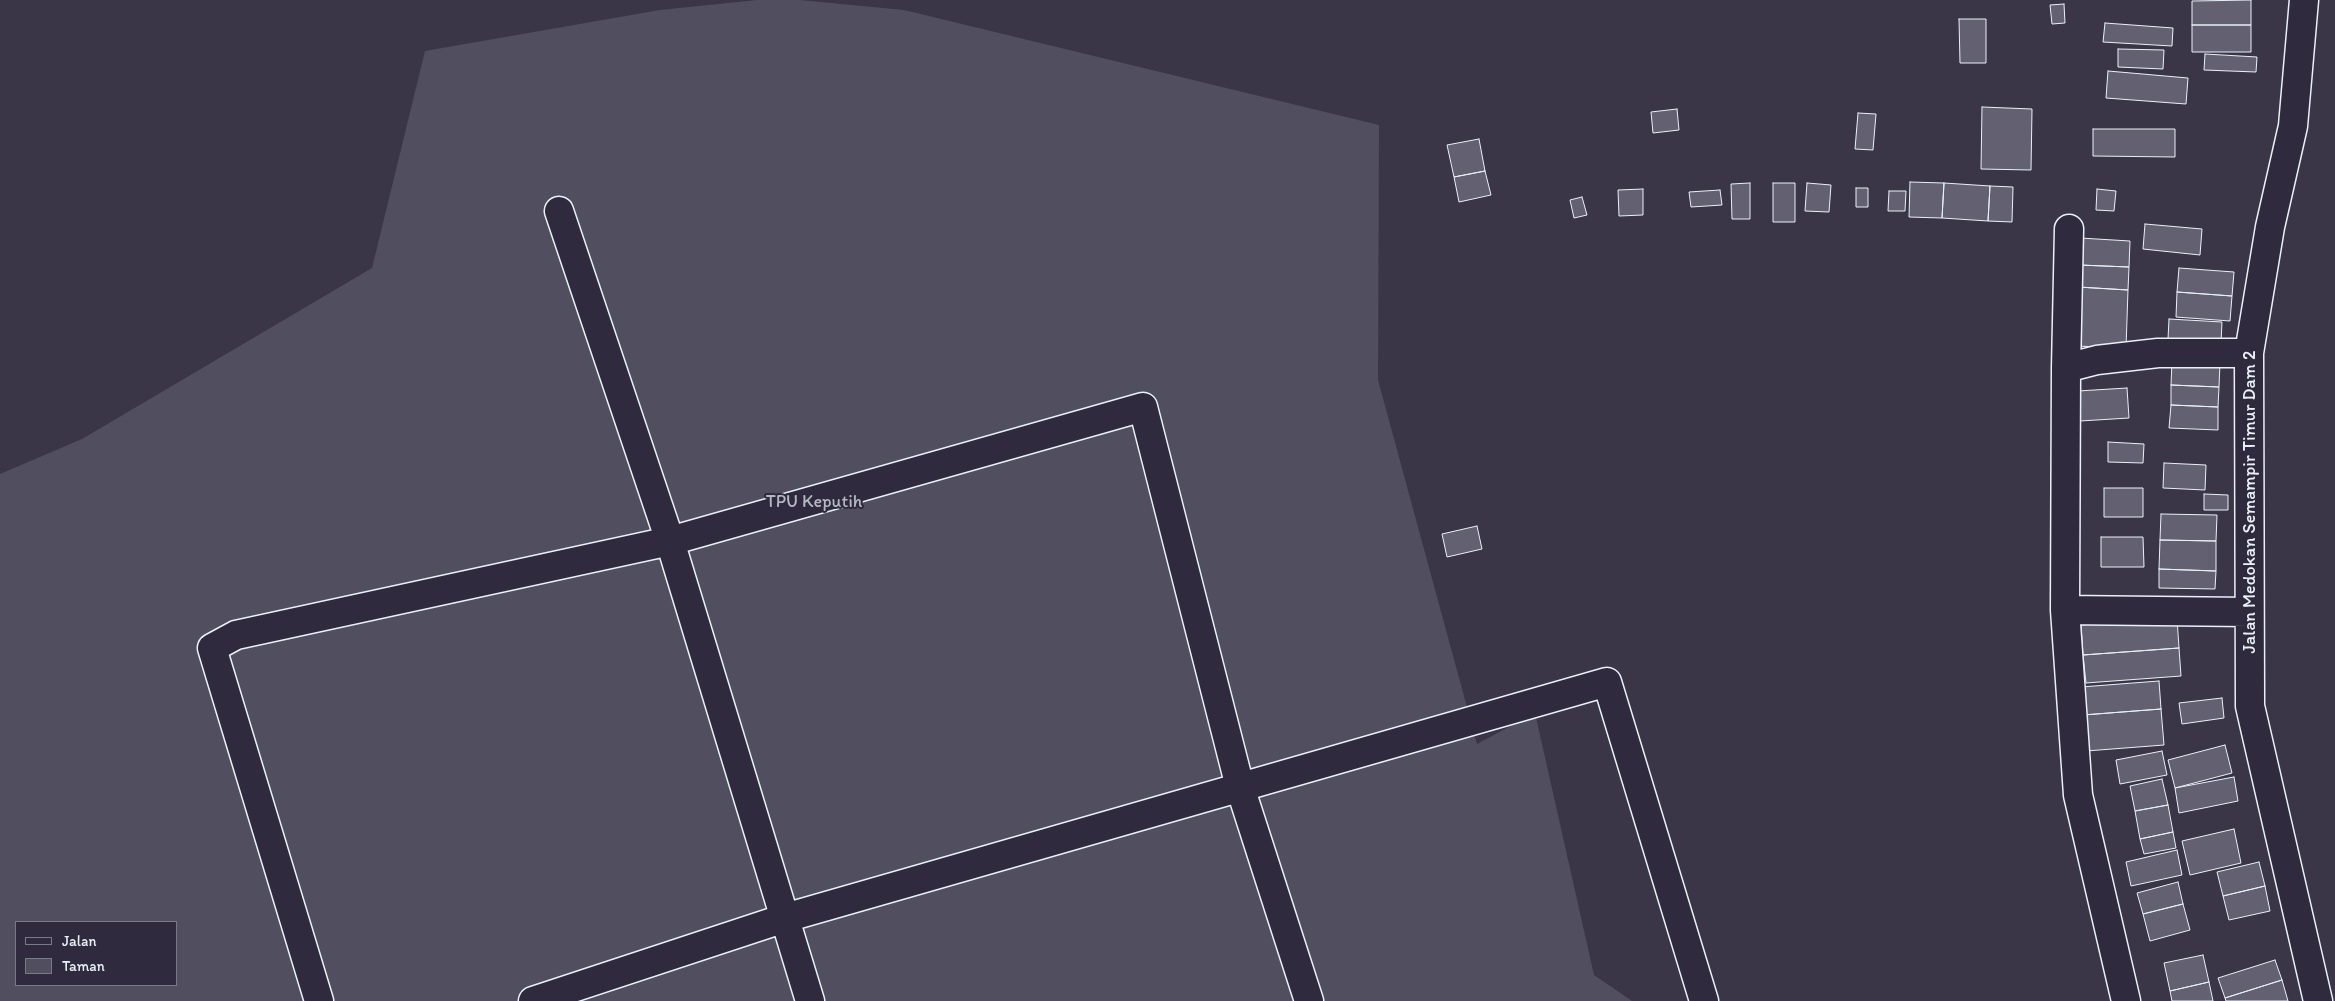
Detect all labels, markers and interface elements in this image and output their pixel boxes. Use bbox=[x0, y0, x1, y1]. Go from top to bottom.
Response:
street label: Jalan Medokan Semampir Timur Dam 2 bbox=[2239, 351, 2261, 653]
park label: TPU Keputih bbox=[766, 491, 862, 513]
legend bbox=[15, 921, 178, 986]
text: Jalan bbox=[62, 932, 96, 950]
text: Taman bbox=[62, 957, 105, 975]

